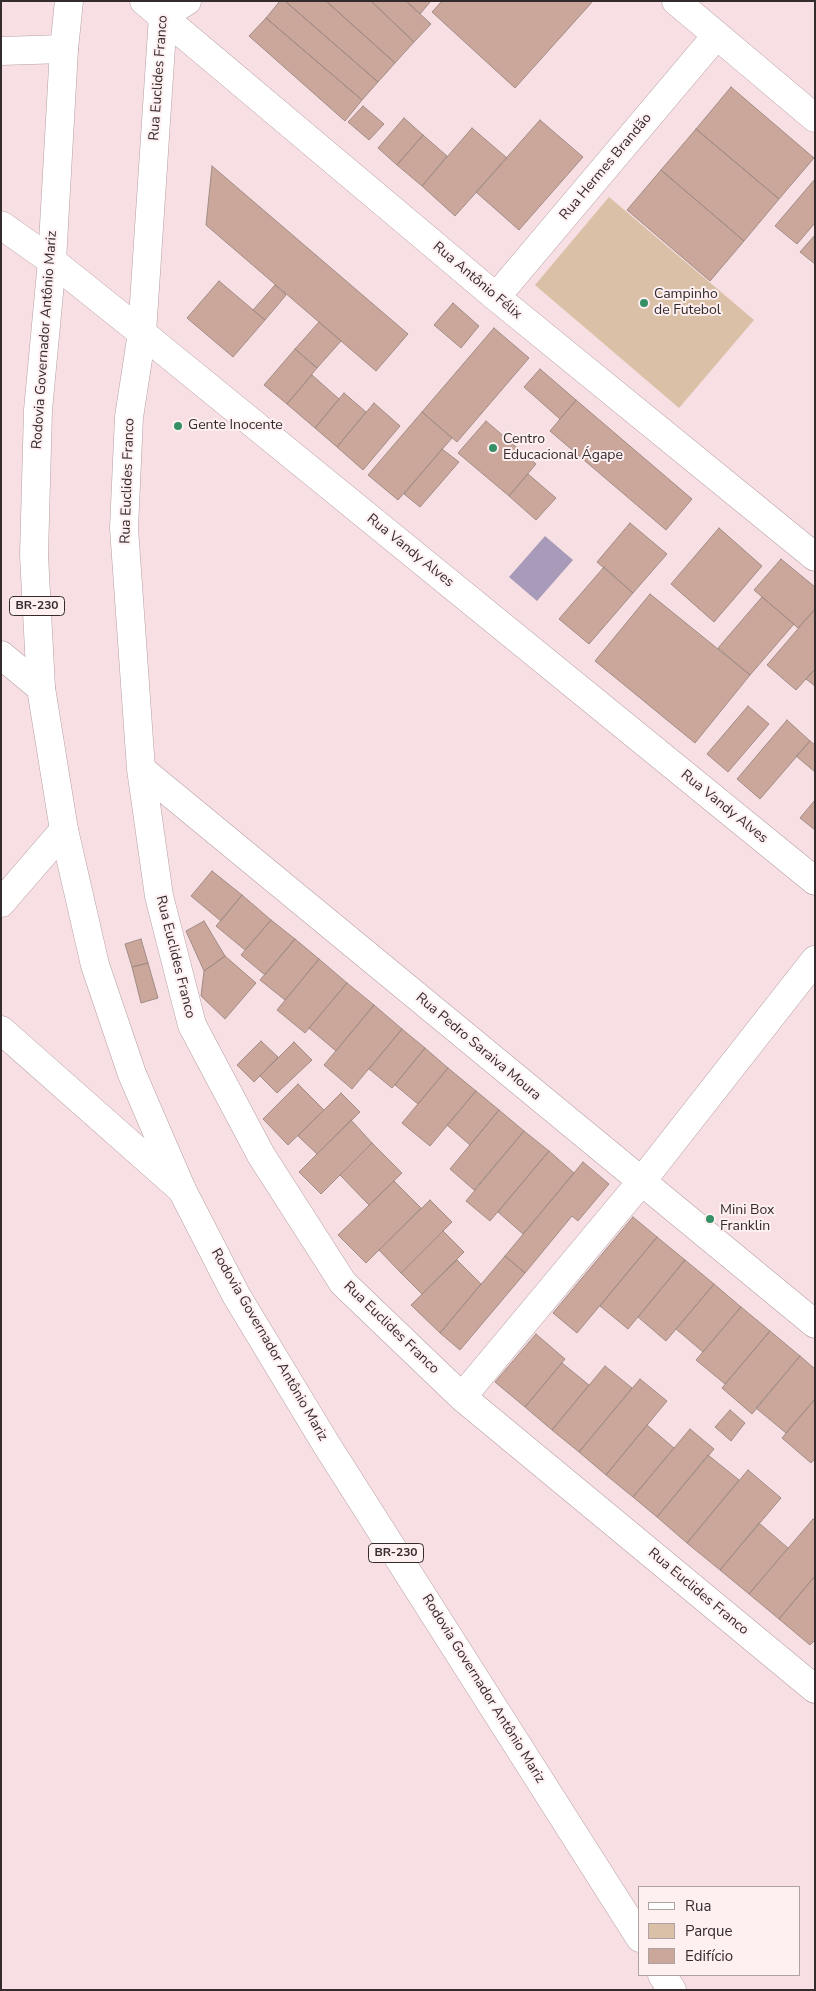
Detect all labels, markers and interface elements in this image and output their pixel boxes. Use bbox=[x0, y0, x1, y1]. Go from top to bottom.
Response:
street label: Rua Euclides Franco bbox=[146, 15, 172, 141]
street label: Rua Hermes Brandão bbox=[556, 110, 656, 224]
street label: Rodovia Governador Antônio Mariz bbox=[29, 230, 61, 450]
street label: Rua Antônio Félix bbox=[429, 239, 525, 323]
place label: Campinho de Futebol bbox=[654, 287, 721, 320]
marker: Campinho de Futebol bbox=[638, 297, 650, 309]
street label: Rua Euclides Franco bbox=[117, 418, 139, 544]
place label: Gente Inocente bbox=[188, 418, 283, 434]
marker: Gente Inocente bbox=[172, 420, 184, 432]
place label: Centro Educacional Ágape bbox=[503, 432, 623, 464]
marker: Centro Educacional Ágape bbox=[487, 442, 499, 454]
street label: Rua Vandy Alves bbox=[363, 511, 457, 591]
road number: BR-230 bbox=[10, 596, 64, 616]
street label: Rua Vandy Alves bbox=[677, 767, 771, 847]
street label: Rua Euclides Franco bbox=[152, 894, 198, 1020]
street label: Rua Pedro Saraiva Moura bbox=[412, 990, 544, 1104]
place label: Mini Box Franklin bbox=[720, 1203, 774, 1236]
marker: Mini Box Franklin bbox=[704, 1213, 716, 1225]
street label: Rodovia Governador Antônio Mariz bbox=[207, 1246, 331, 1444]
street label: Rua Euclides Franco bbox=[340, 1278, 442, 1378]
road number: BR-230 bbox=[368, 1544, 424, 1562]
street label: Rua Euclides Franco bbox=[644, 1545, 752, 1639]
street label: Rodovia Governador Antônio Mariz bbox=[418, 1592, 548, 1786]
legend bbox=[638, 1886, 801, 1976]
text: Rua bbox=[685, 1896, 711, 1916]
text: Parque bbox=[685, 1921, 733, 1941]
text: Edifício bbox=[685, 1946, 733, 1966]

